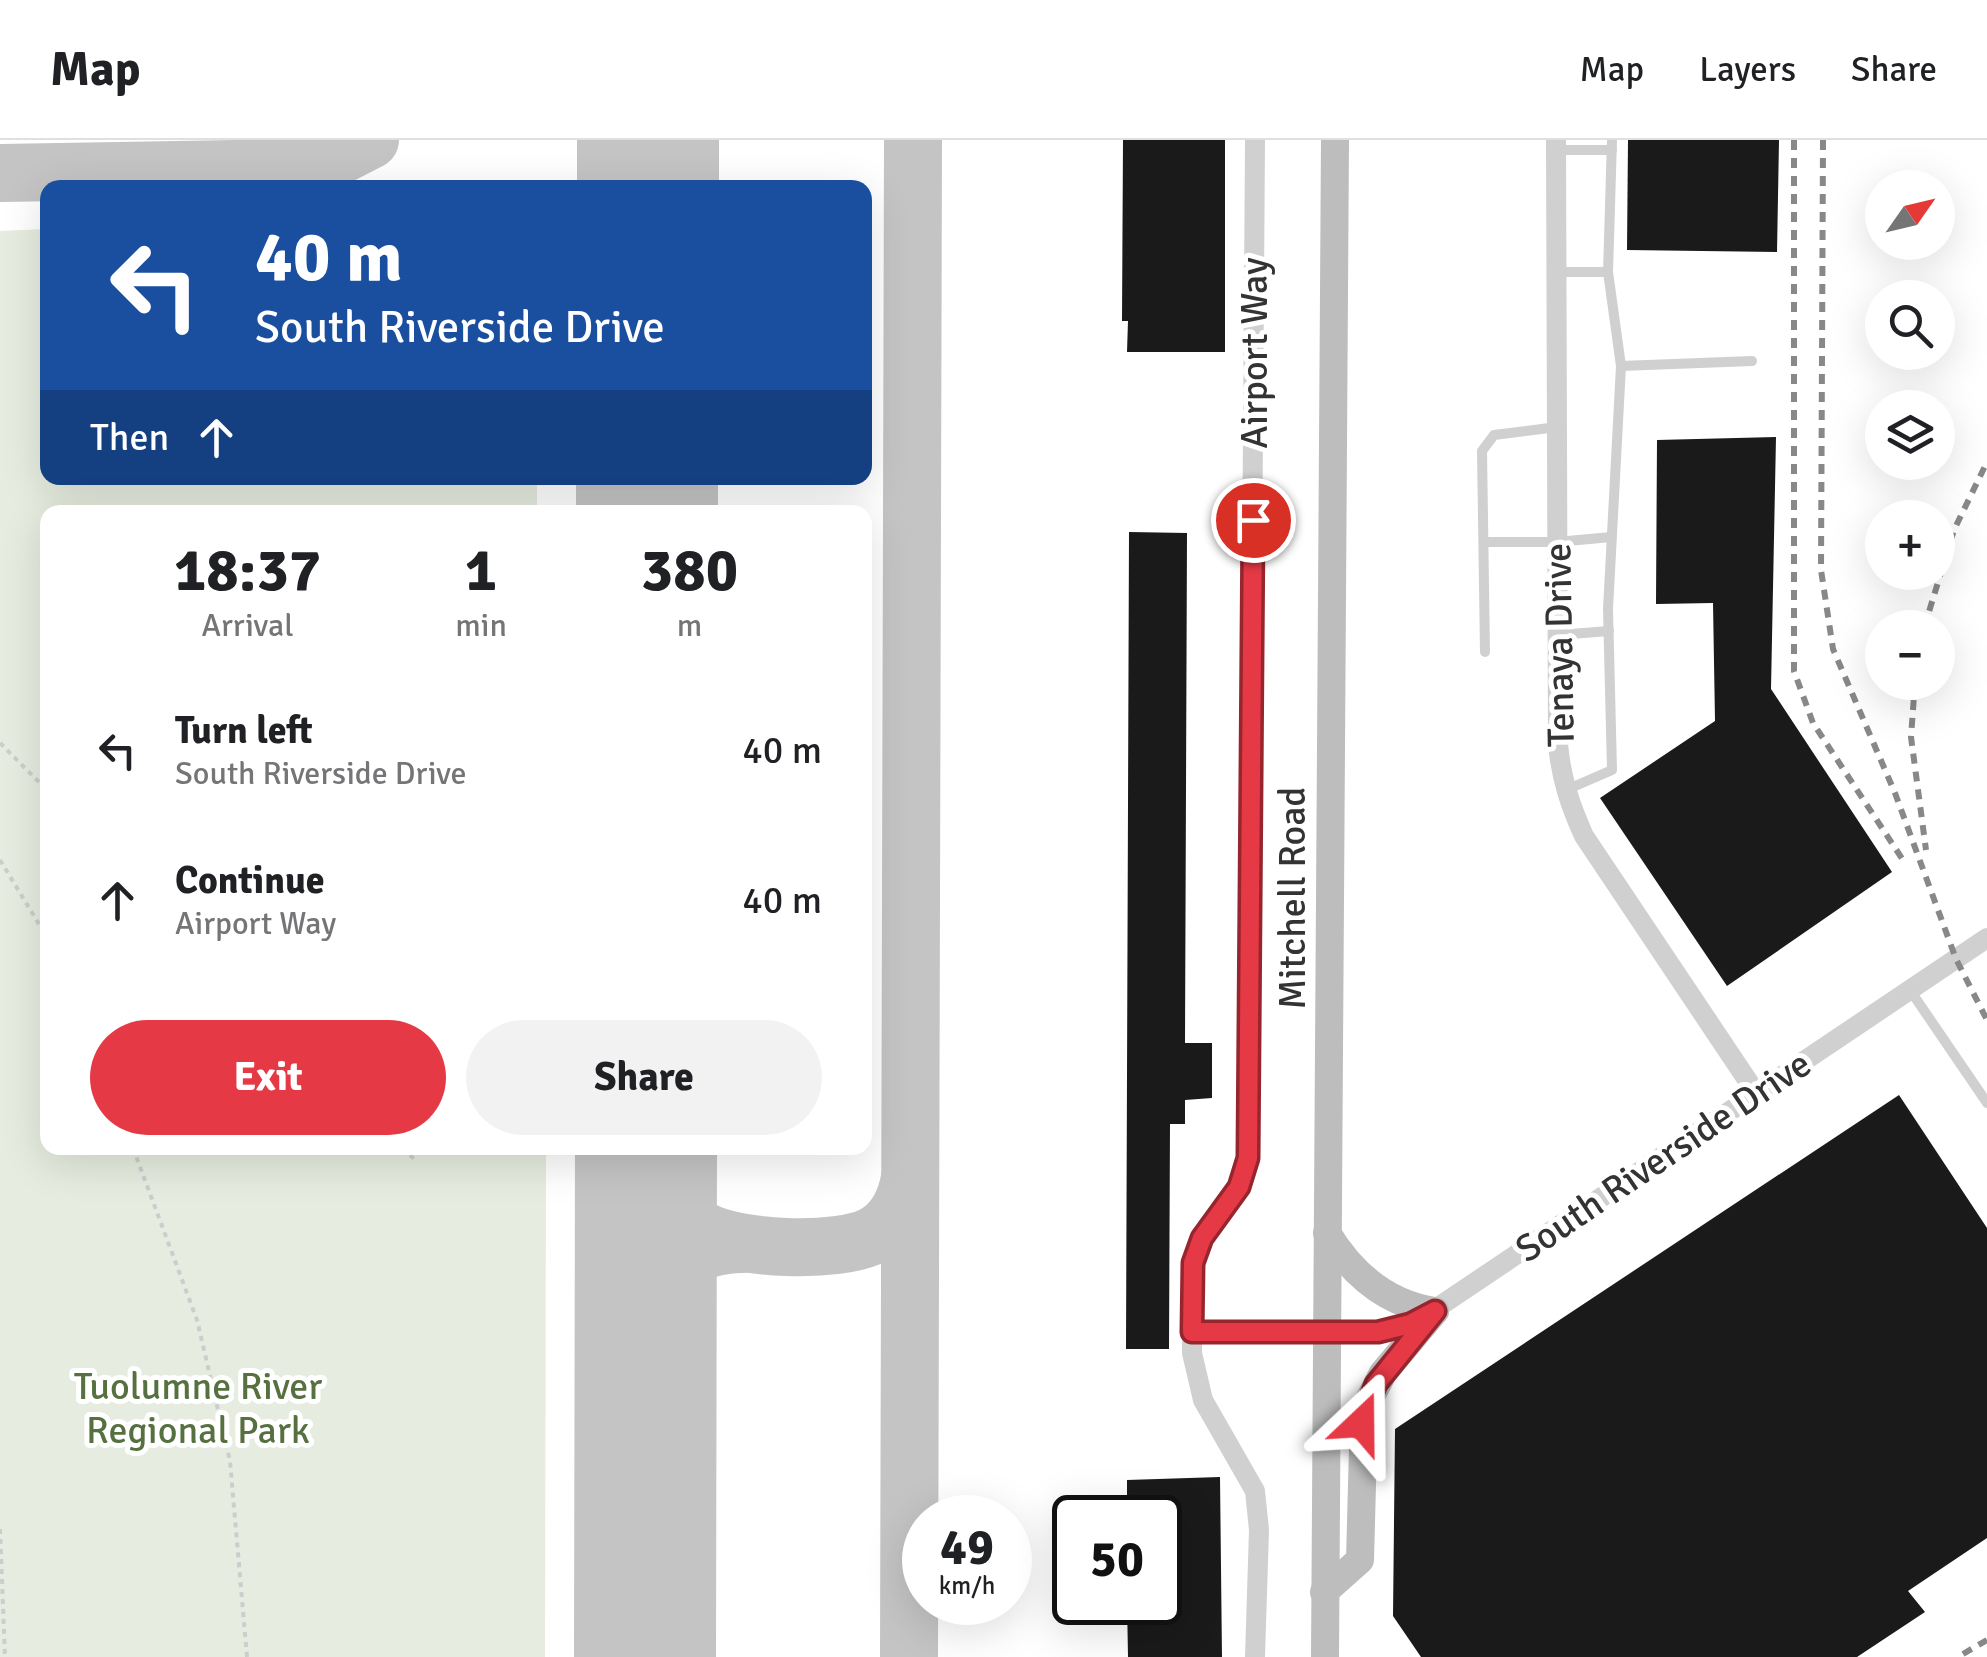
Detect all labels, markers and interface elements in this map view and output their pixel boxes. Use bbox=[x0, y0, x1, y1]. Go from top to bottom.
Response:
text: Map bbox=[50, 40, 140, 99]
text: Map bbox=[1580, 48, 1644, 91]
text: Layers bbox=[1699, 48, 1796, 91]
text: Share bbox=[1851, 48, 1937, 91]
north arrow bbox=[1865, 170, 1955, 260]
map controls bbox=[1865, 170, 1955, 700]
text: 40 m bbox=[255, 214, 403, 300]
icon: left bbox=[90, 220, 220, 350]
street label: Airport Way bbox=[1231, 257, 1278, 449]
button: search bbox=[1865, 280, 1955, 370]
text: South Riverside Drive bbox=[255, 300, 665, 355]
button: layers bbox=[1865, 390, 1955, 480]
icon: ahead bbox=[189, 410, 244, 465]
text: Then bbox=[90, 414, 169, 461]
pin bbox=[1211, 478, 1296, 563]
icon: arrive bbox=[1226, 493, 1281, 548]
button: + bbox=[1865, 500, 1955, 590]
text: 18:37 bbox=[174, 534, 321, 608]
text: 1 bbox=[465, 534, 497, 608]
text: 380 bbox=[641, 534, 738, 608]
street label: Tenaya Drive bbox=[1534, 543, 1585, 747]
text: Arrival bbox=[202, 606, 294, 645]
text: min bbox=[455, 606, 507, 645]
text: m bbox=[677, 606, 702, 645]
button: − bbox=[1865, 610, 1955, 700]
text: Turn left bbox=[175, 707, 313, 754]
icon: left bbox=[90, 723, 145, 778]
text: 40 m bbox=[742, 727, 822, 774]
text: South Riverside Drive bbox=[175, 754, 466, 793]
street label: Mitchell Road bbox=[1269, 787, 1316, 1009]
text: Continue bbox=[175, 857, 325, 904]
icon: ahead bbox=[90, 873, 145, 928]
text: 40 m bbox=[742, 877, 822, 924]
text: Airport Way bbox=[175, 904, 336, 943]
button: Exit bbox=[90, 1020, 446, 1135]
button: Share bbox=[466, 1020, 822, 1135]
street label: South Riverside Drive bbox=[1507, 1040, 1820, 1273]
park label: Tuolumne River Regional Park bbox=[74, 1363, 322, 1454]
position arrow bbox=[1309, 1371, 1413, 1475]
speed limit sign: 50 bbox=[1052, 1495, 1182, 1625]
text: 49 bbox=[940, 1517, 994, 1579]
text: km/h bbox=[939, 1570, 995, 1601]

